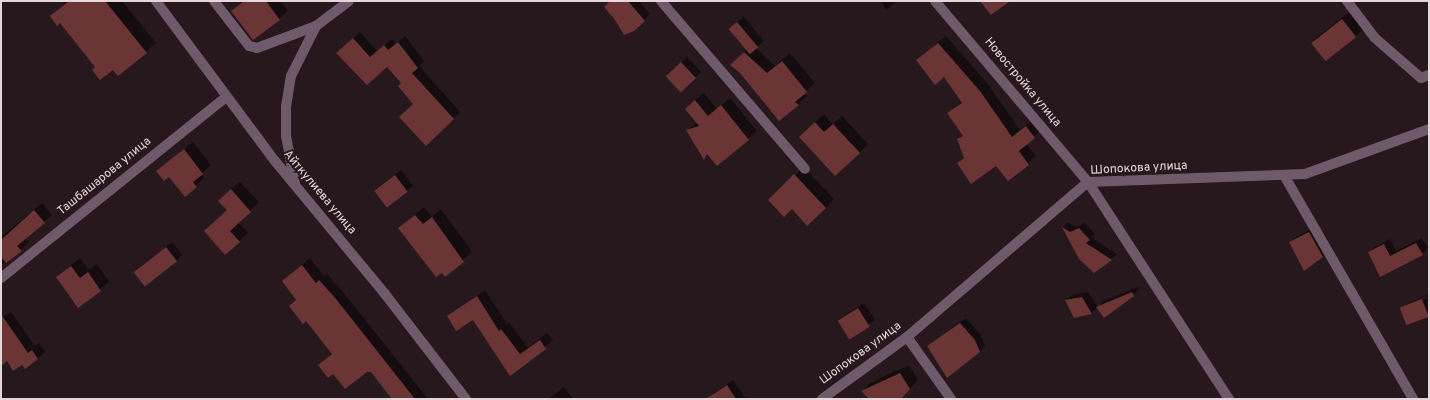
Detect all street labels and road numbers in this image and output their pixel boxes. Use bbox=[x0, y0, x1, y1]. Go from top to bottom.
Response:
street label: Новостройка улица bbox=[981, 36, 1063, 130]
street label: Ташбашарова улица bbox=[55, 135, 155, 219]
street label: Айткулиева улица bbox=[280, 148, 358, 238]
street label: Шопокова улица bbox=[1090, 159, 1188, 179]
street label: Шопокова улица bbox=[817, 320, 905, 388]

